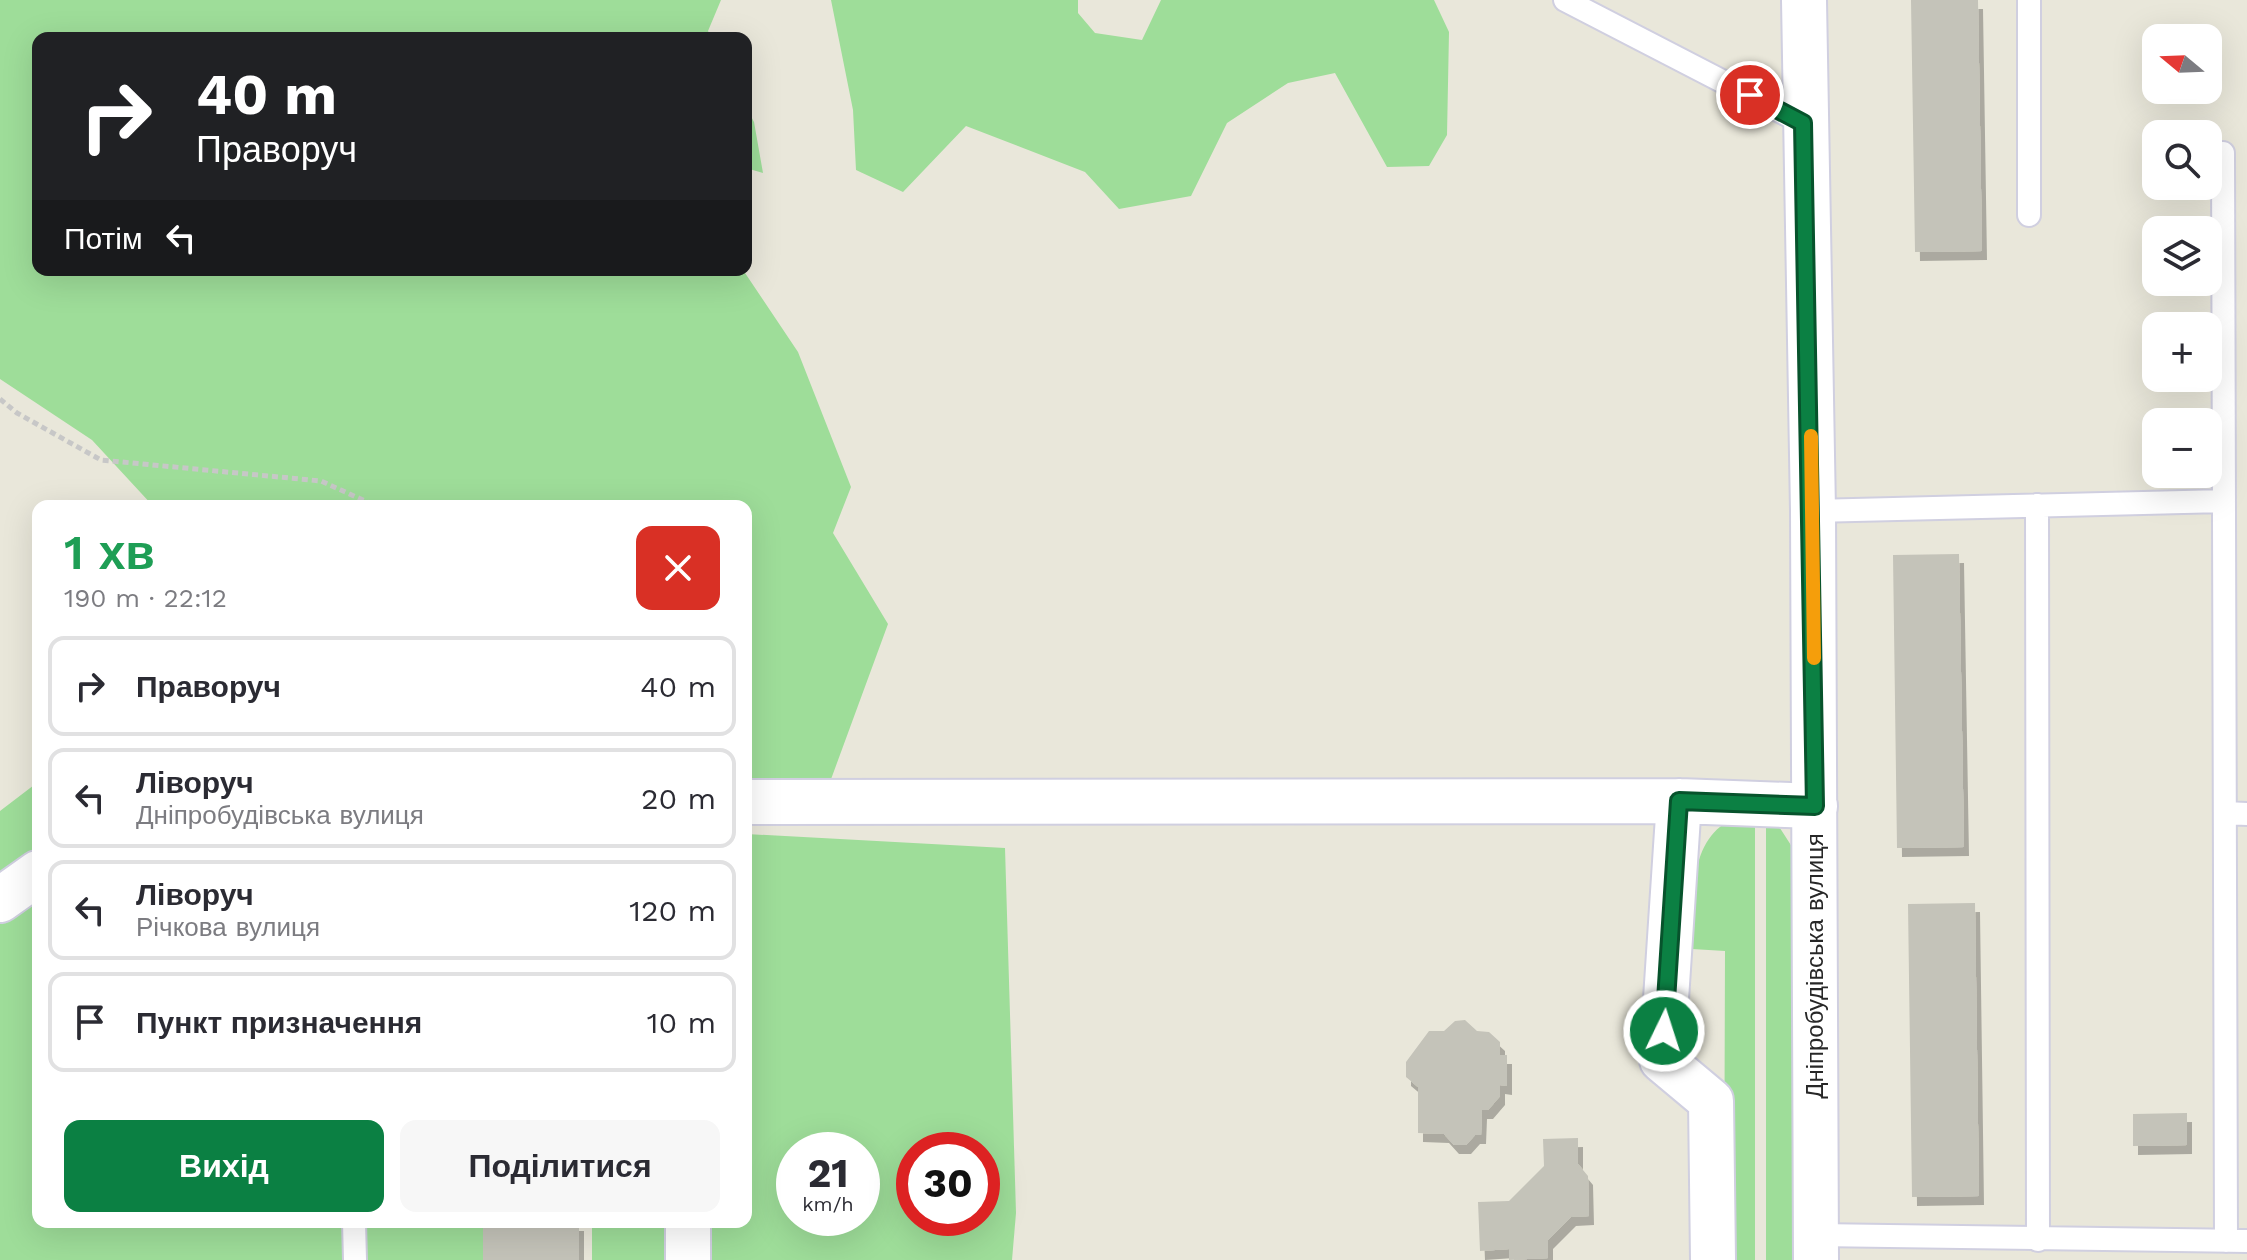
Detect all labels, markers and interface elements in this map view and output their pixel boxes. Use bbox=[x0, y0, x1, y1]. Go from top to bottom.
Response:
north arrow bbox=[2142, 24, 2222, 104]
map controls bbox=[2142, 24, 2222, 488]
pin bbox=[1716, 61, 1784, 129]
text: 40 m bbox=[196, 62, 337, 128]
icon: right bbox=[64, 64, 168, 168]
icon: arrive bbox=[1728, 73, 1772, 117]
button: search bbox=[2142, 120, 2222, 200]
text: Праворуч bbox=[196, 129, 357, 171]
icon: left bbox=[159, 216, 203, 260]
button: layers bbox=[2142, 216, 2222, 296]
text: Потім bbox=[64, 221, 143, 256]
button: + bbox=[2142, 312, 2222, 392]
button: − bbox=[2142, 408, 2222, 488]
text: 1 хв bbox=[64, 524, 155, 581]
button: close bbox=[636, 526, 720, 610]
text: 190 m · 22:12 bbox=[64, 583, 227, 613]
icon: right bbox=[68, 664, 112, 708]
text: Праворуч bbox=[136, 669, 281, 704]
text: 40 m bbox=[640, 669, 716, 704]
text: Ліворуч bbox=[136, 765, 254, 800]
icon: left bbox=[68, 776, 112, 820]
text: 20 m bbox=[641, 781, 716, 816]
text: Дніпробудівська вулиця bbox=[136, 800, 424, 830]
street label: Дніпробудівська вулиця bbox=[1801, 833, 1829, 1099]
text: Ліворуч bbox=[136, 877, 254, 912]
icon: left bbox=[68, 888, 112, 932]
text: 120 m bbox=[629, 893, 716, 928]
text: Річкова вулиця bbox=[136, 912, 320, 942]
position arrow bbox=[1622, 989, 1706, 1073]
icon: arrive bbox=[68, 1000, 112, 1044]
text: Пункт призначення bbox=[136, 1005, 422, 1040]
text: 10 m bbox=[647, 1005, 716, 1040]
button: Вихід bbox=[64, 1120, 384, 1212]
button: Поділитися bbox=[400, 1120, 720, 1212]
speed limit sign: 30 bbox=[896, 1132, 1000, 1236]
text: 21 bbox=[807, 1150, 849, 1197]
text: km/h bbox=[802, 1192, 854, 1216]

